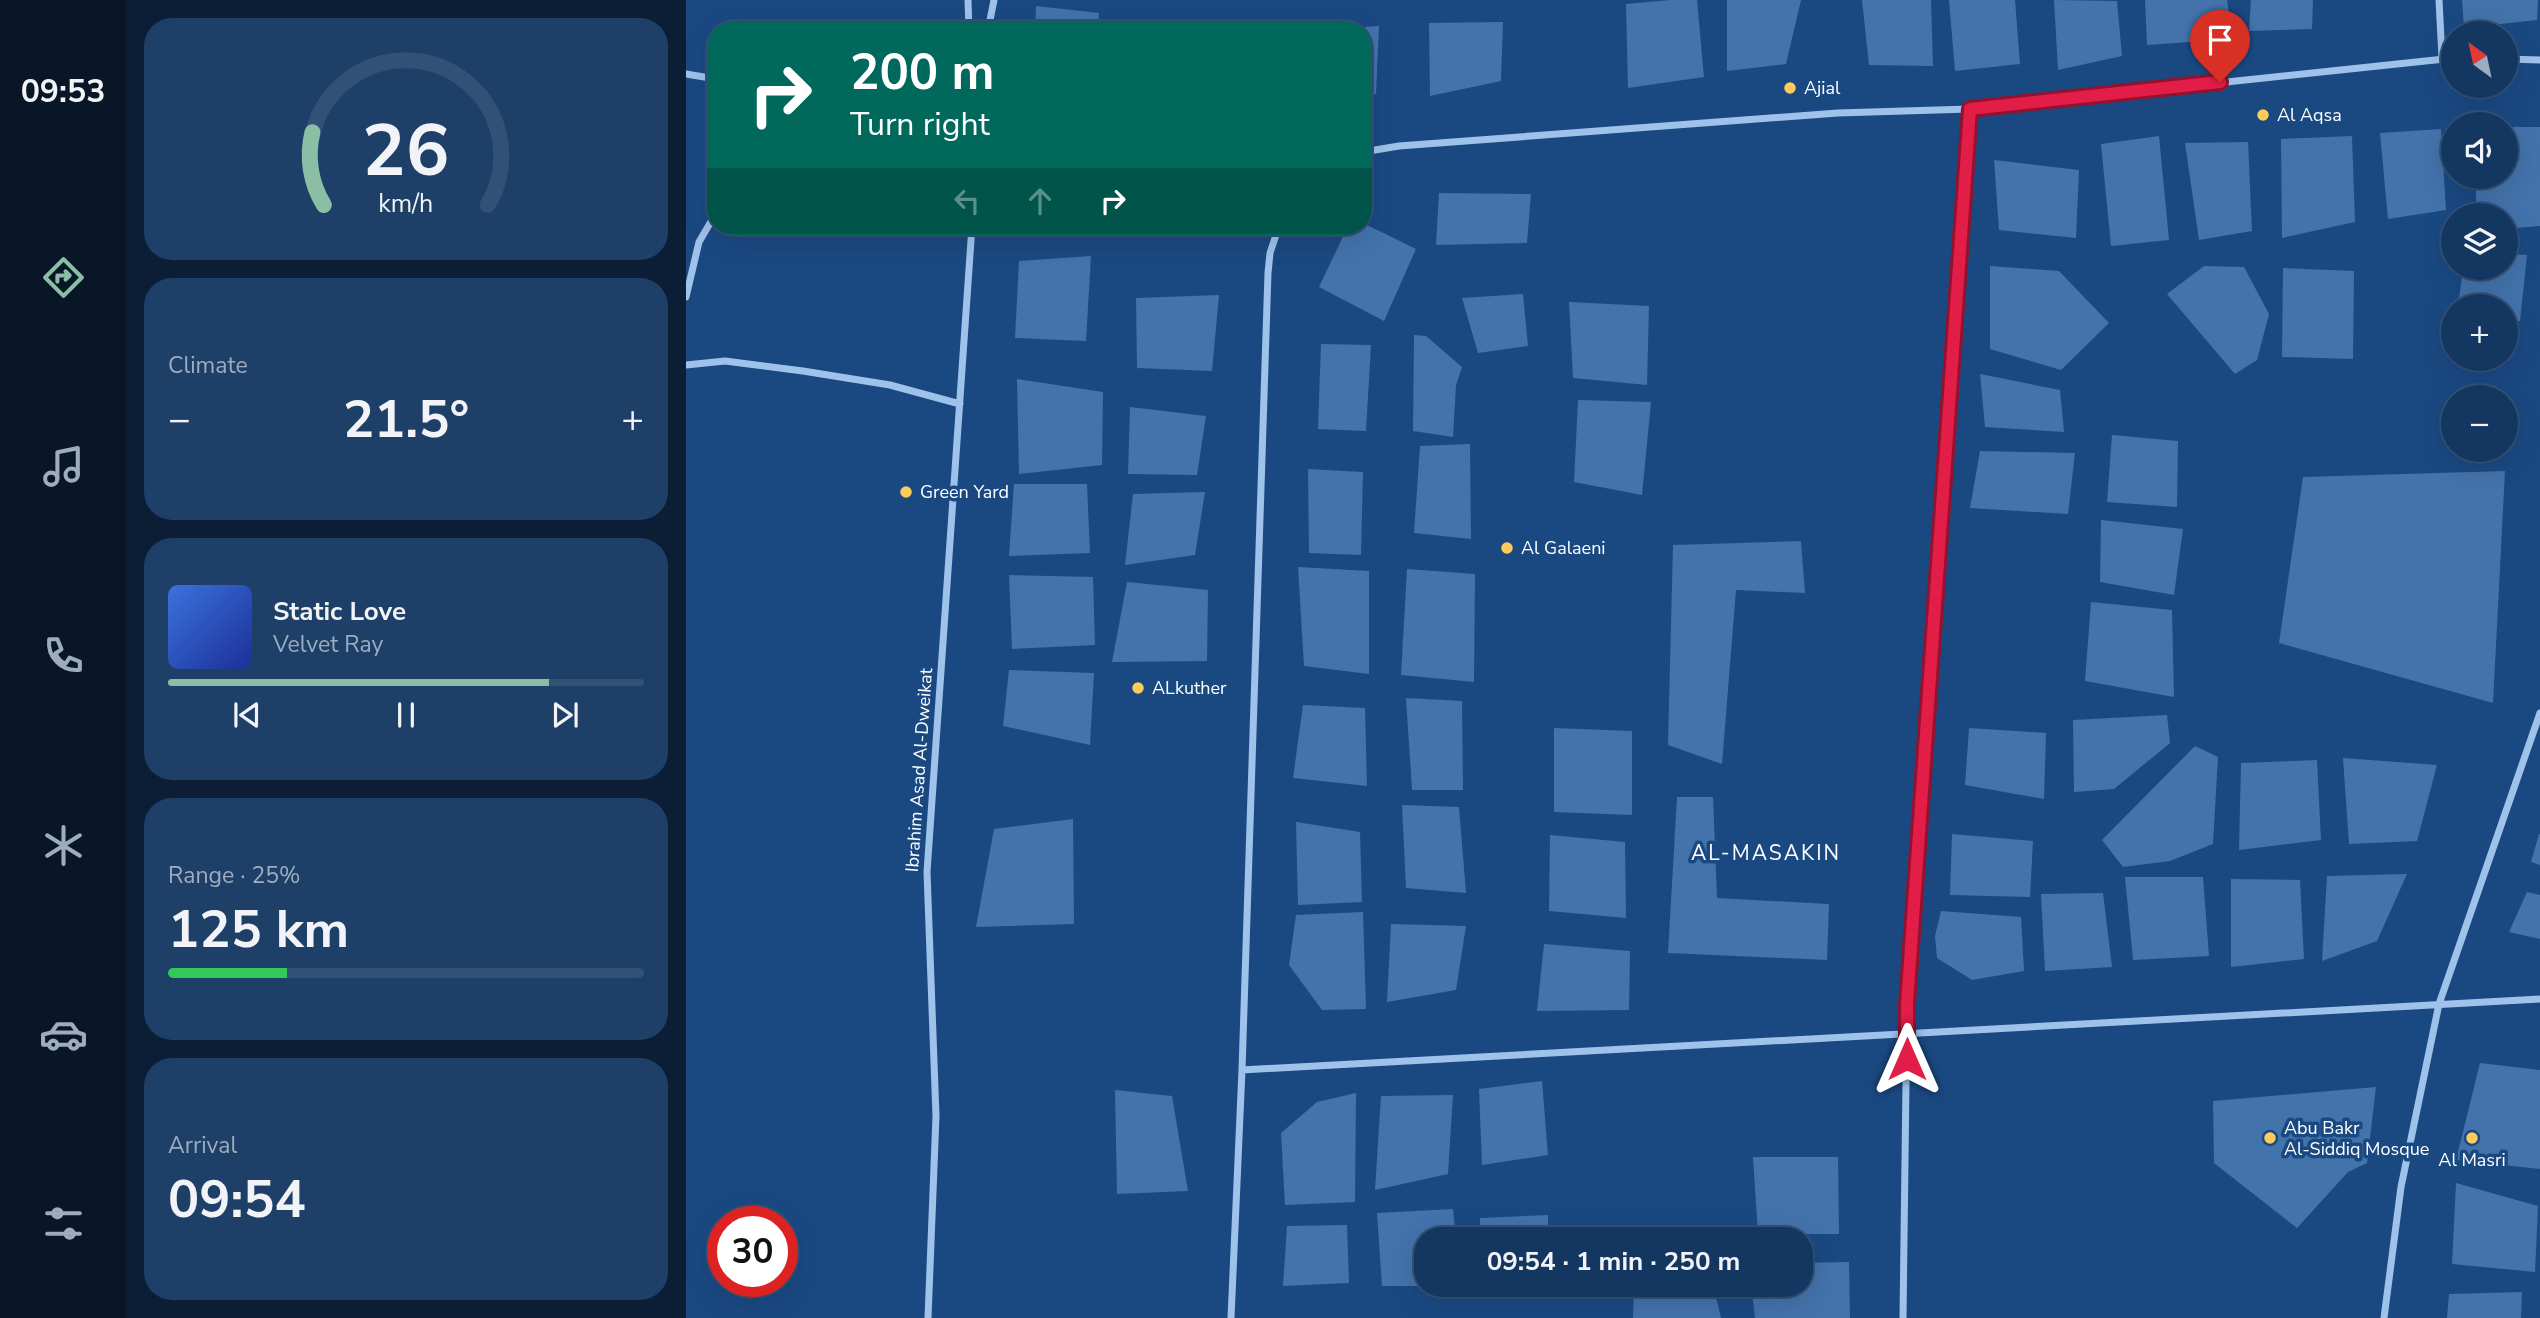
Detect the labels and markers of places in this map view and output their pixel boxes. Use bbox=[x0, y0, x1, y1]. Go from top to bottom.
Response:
pin bbox=[2190, 10, 2250, 82]
place label: Ajial bbox=[1804, 76, 1841, 100]
marker: Ajial bbox=[1782, 80, 1798, 96]
place label: Al Aqsa bbox=[2277, 103, 2342, 127]
marker: Al Aqsa bbox=[2255, 107, 2271, 123]
place label: Green Yard bbox=[920, 480, 1009, 504]
marker: Green Yard bbox=[898, 484, 914, 500]
place label: Al Galaeni bbox=[1521, 536, 1606, 560]
marker: Al Galaeni bbox=[1499, 540, 1515, 556]
place label: ALkuther bbox=[1152, 676, 1227, 700]
marker: ALkuther bbox=[1130, 680, 1146, 696]
place label: Abu Bakr Al-Siddiq Mosque bbox=[2284, 1116, 2429, 1161]
marker: Abu Bakr Al-Siddiq Mosque bbox=[2262, 1130, 2278, 1146]
marker: Al Masri bbox=[2464, 1130, 2480, 1146]
place label: Al Masri bbox=[2438, 1148, 2506, 1172]

